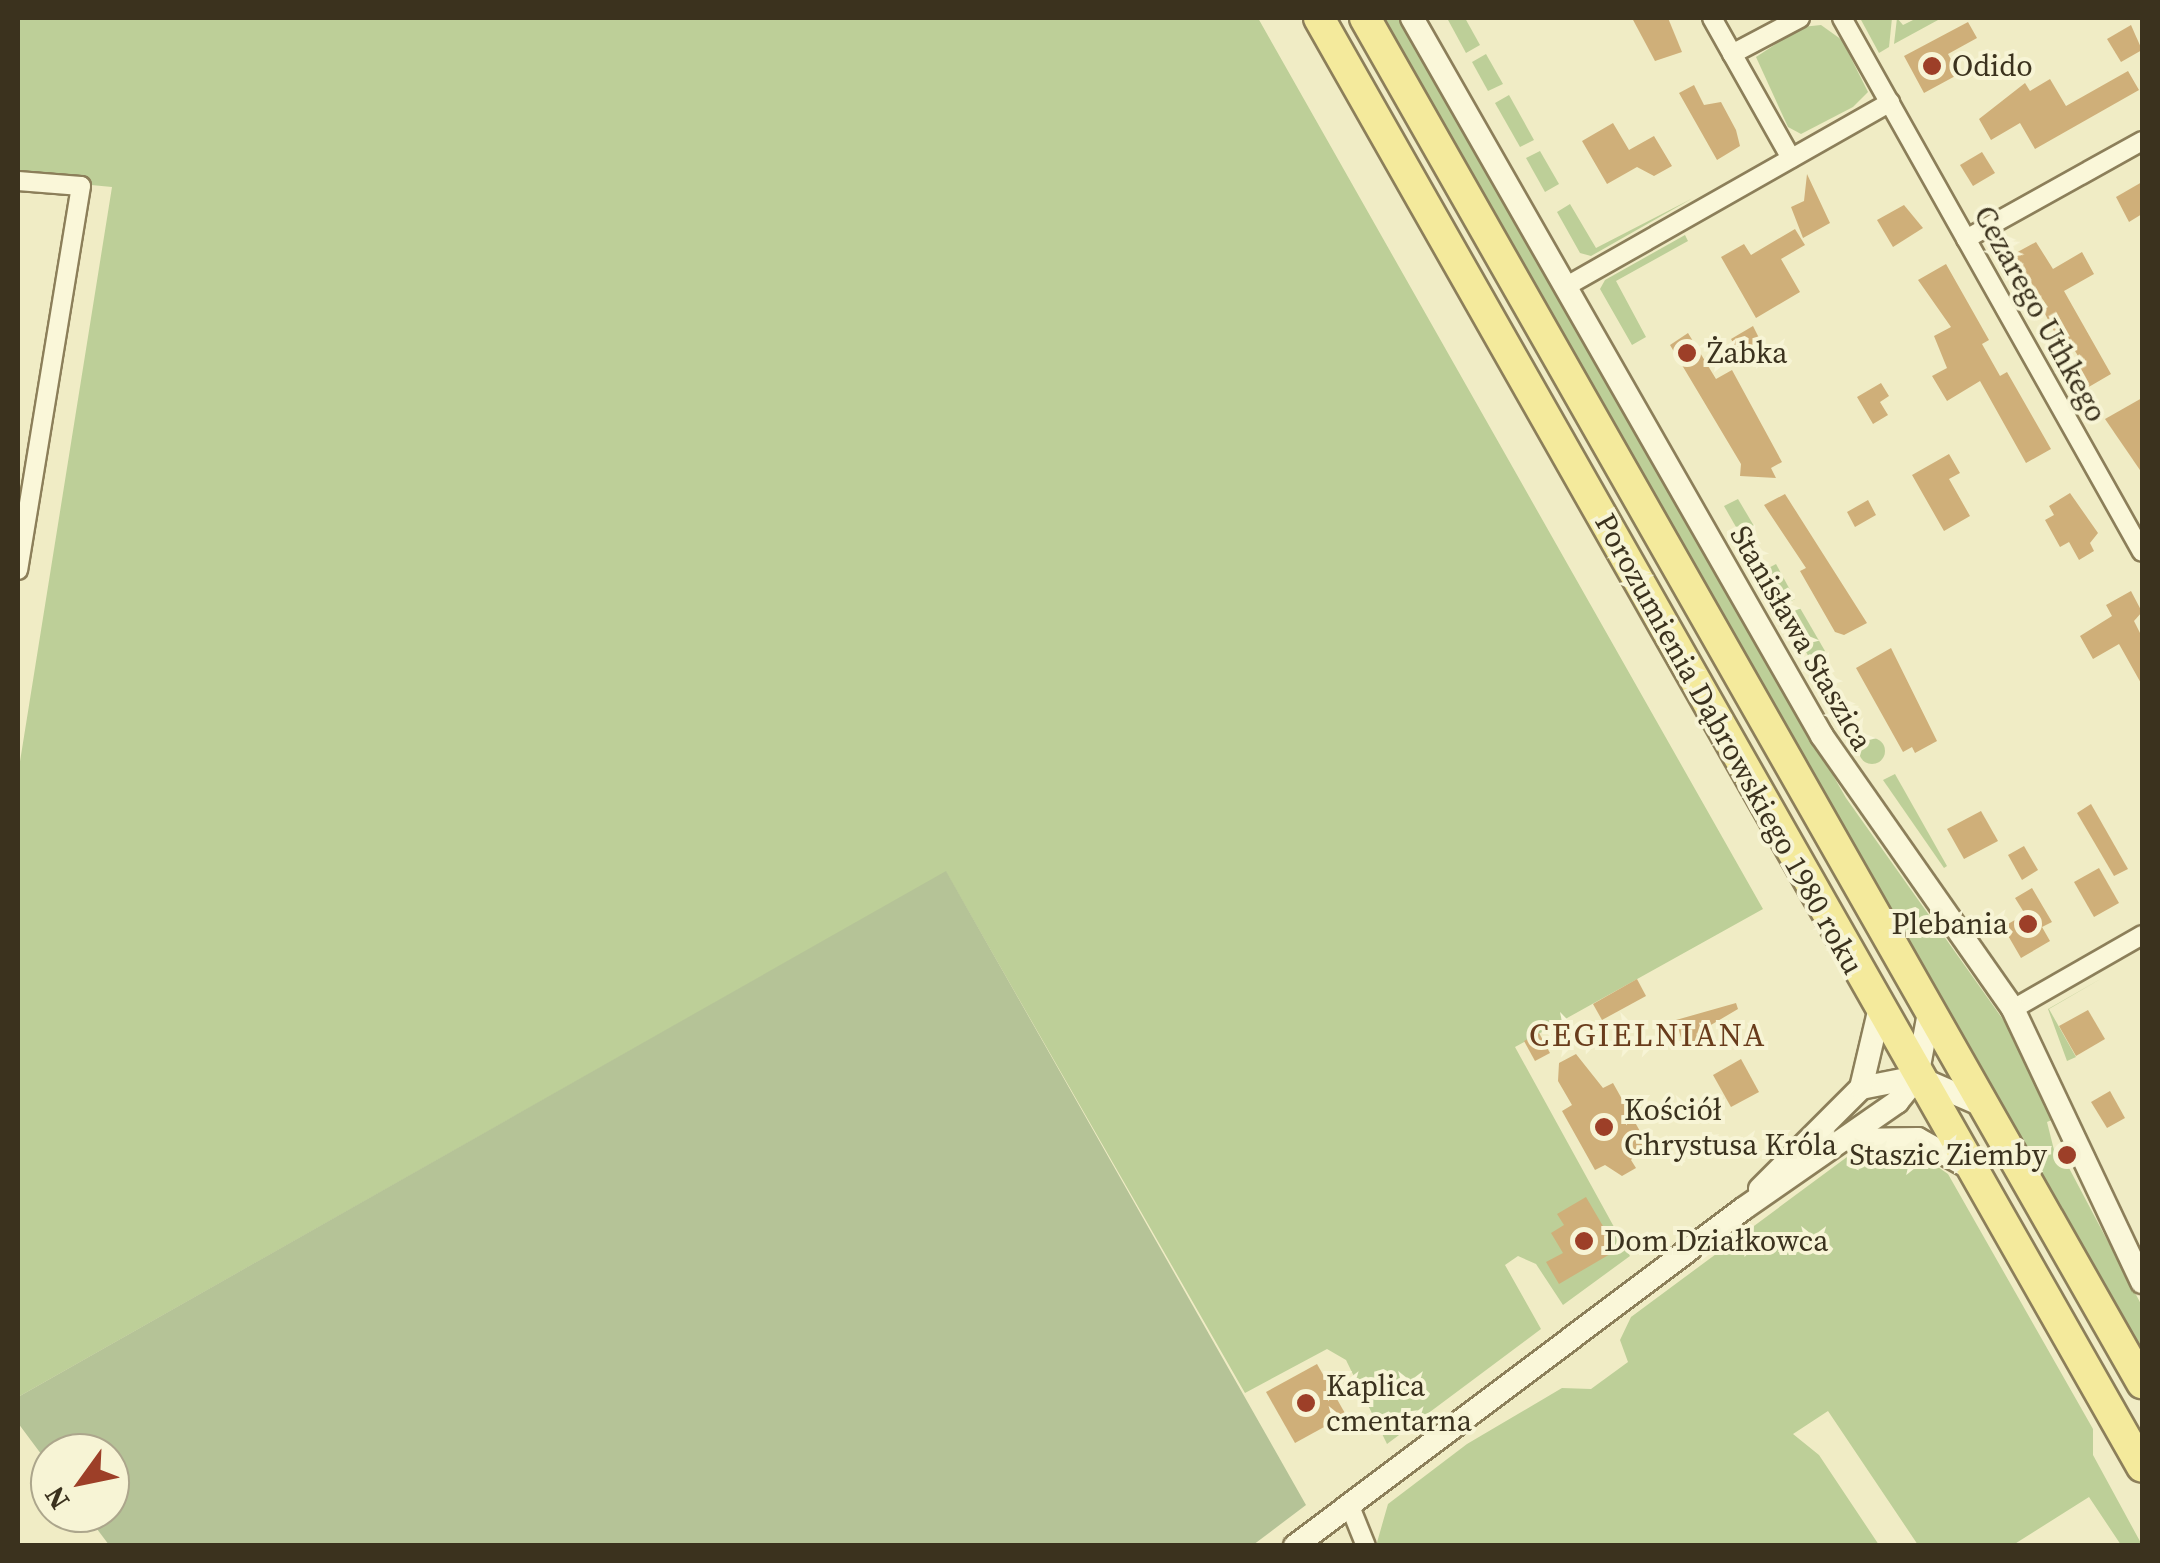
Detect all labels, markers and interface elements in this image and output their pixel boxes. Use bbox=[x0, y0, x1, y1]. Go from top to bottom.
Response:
place label: Odido bbox=[1952, 48, 2033, 84]
marker: Odido bbox=[1921, 55, 1943, 77]
street label: Cezarego Uthkego bbox=[1966, 200, 2114, 428]
place label: Żabka bbox=[1707, 335, 1787, 371]
marker: Żabka bbox=[1676, 342, 1698, 364]
street label: Porozumienia Dąbrowskiego 1980 roku bbox=[1587, 507, 1871, 981]
street label: Stanisława Staszica bbox=[1722, 519, 1880, 757]
place label: Plebania bbox=[1892, 906, 2008, 942]
marker: Plebania bbox=[2017, 913, 2039, 935]
district label: CEGIELNIANA bbox=[1529, 1016, 1767, 1054]
place label: Kościół Chrystusa Króla bbox=[1624, 1092, 1837, 1162]
marker: Kościół Chrystusa Króla bbox=[1593, 1116, 1615, 1138]
place label: Staszic Ziemby bbox=[1849, 1137, 2047, 1173]
marker: Staszic Ziemby bbox=[2056, 1144, 2078, 1166]
place label: Dom Działkowca bbox=[1604, 1223, 1828, 1259]
marker: Dom Działkowca bbox=[1573, 1230, 1595, 1252]
place label: Kaplica cmentarna bbox=[1326, 1368, 1472, 1438]
marker: Kaplica cmentarna bbox=[1295, 1392, 1317, 1414]
north arrow bbox=[30, 1433, 130, 1533]
text: N bbox=[35, 1479, 78, 1517]

